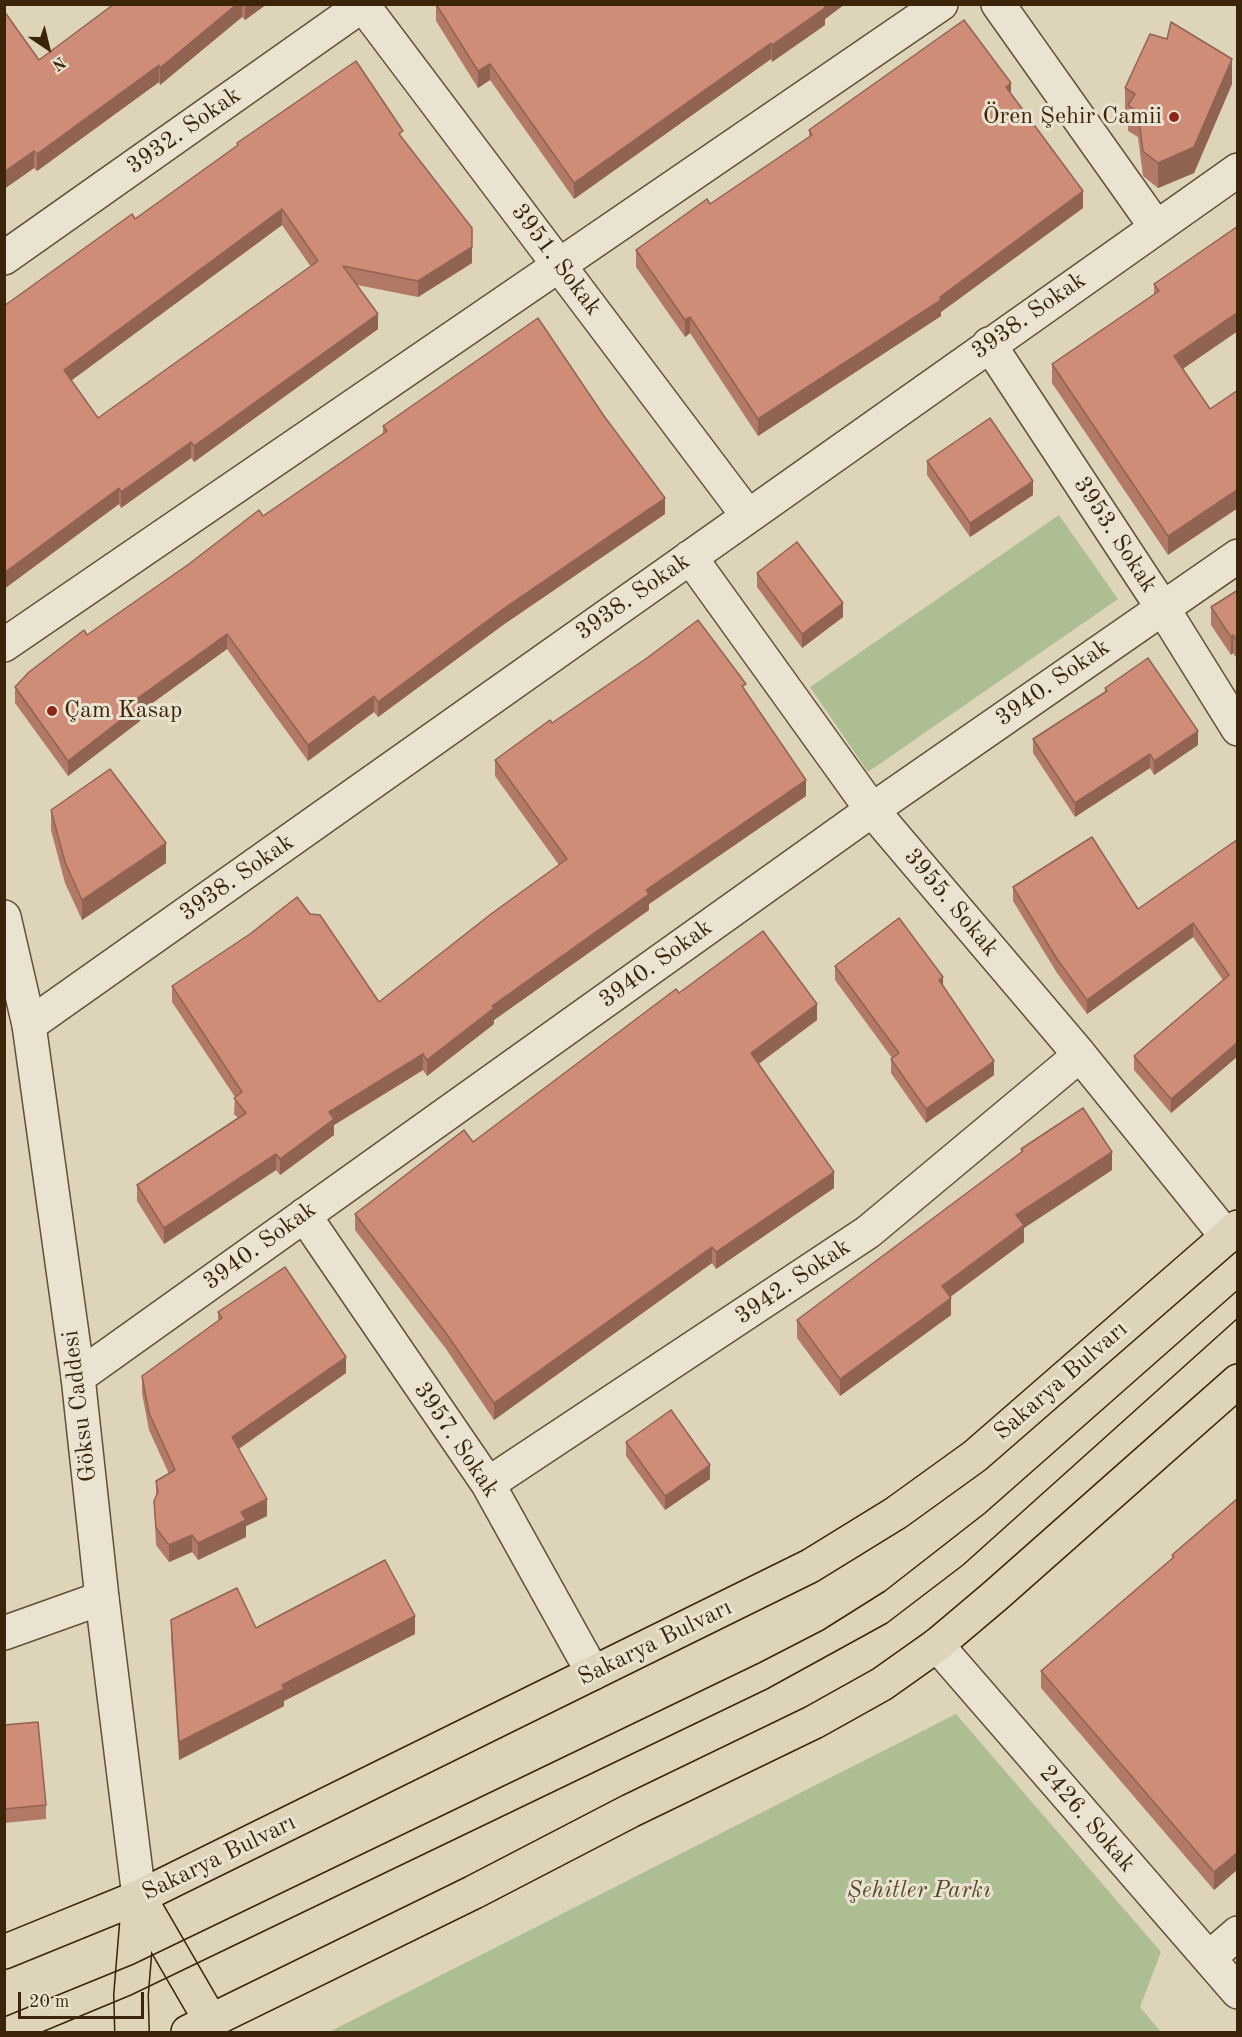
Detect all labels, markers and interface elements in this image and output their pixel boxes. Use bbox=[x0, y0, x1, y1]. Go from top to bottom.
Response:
north arrow bbox=[18, 18, 78, 78]
text: N bbox=[49, 53, 68, 73]
street label: 3932. Sokak bbox=[121, 81, 247, 181]
place label: Ören Şehir Camii bbox=[983, 103, 1162, 131]
marker: Ören Şehir Camii bbox=[1167, 110, 1181, 124]
street label: 3951. Sokak bbox=[505, 198, 607, 322]
street label: 3938. Sokak bbox=[966, 266, 1092, 366]
street label: 3953. Sokak bbox=[1067, 472, 1163, 598]
street label: 3938. Sokak bbox=[570, 547, 696, 647]
street label: 3940. Sokak bbox=[990, 633, 1116, 733]
place label: Çam Kasap bbox=[64, 697, 182, 725]
marker: Çam Kasap bbox=[45, 704, 59, 718]
street label: 3938. Sokak bbox=[174, 828, 300, 928]
street label: 3955. Sokak bbox=[897, 843, 1005, 963]
street label: 3940. Sokak bbox=[594, 913, 718, 1015]
street label: 3940. Sokak bbox=[198, 1195, 322, 1297]
street label: 3942. Sokak bbox=[730, 1233, 856, 1331]
street label: Sakarya Bulvarı bbox=[988, 1315, 1134, 1447]
street label: Göksu Caddesi bbox=[56, 1329, 104, 1483]
street label: 3957. Sokak bbox=[407, 1377, 505, 1503]
street label: Sakarya Bulvarı bbox=[573, 1593, 737, 1693]
street label: 2426. Sokak bbox=[1033, 1759, 1141, 1879]
street label: Sakarya Bulvarı bbox=[137, 1808, 301, 1908]
park label: Şehitler Parkı bbox=[847, 1877, 991, 1905]
scale bar bbox=[21, 1980, 147, 2018]
text: 20 m bbox=[29, 1993, 69, 2011]

